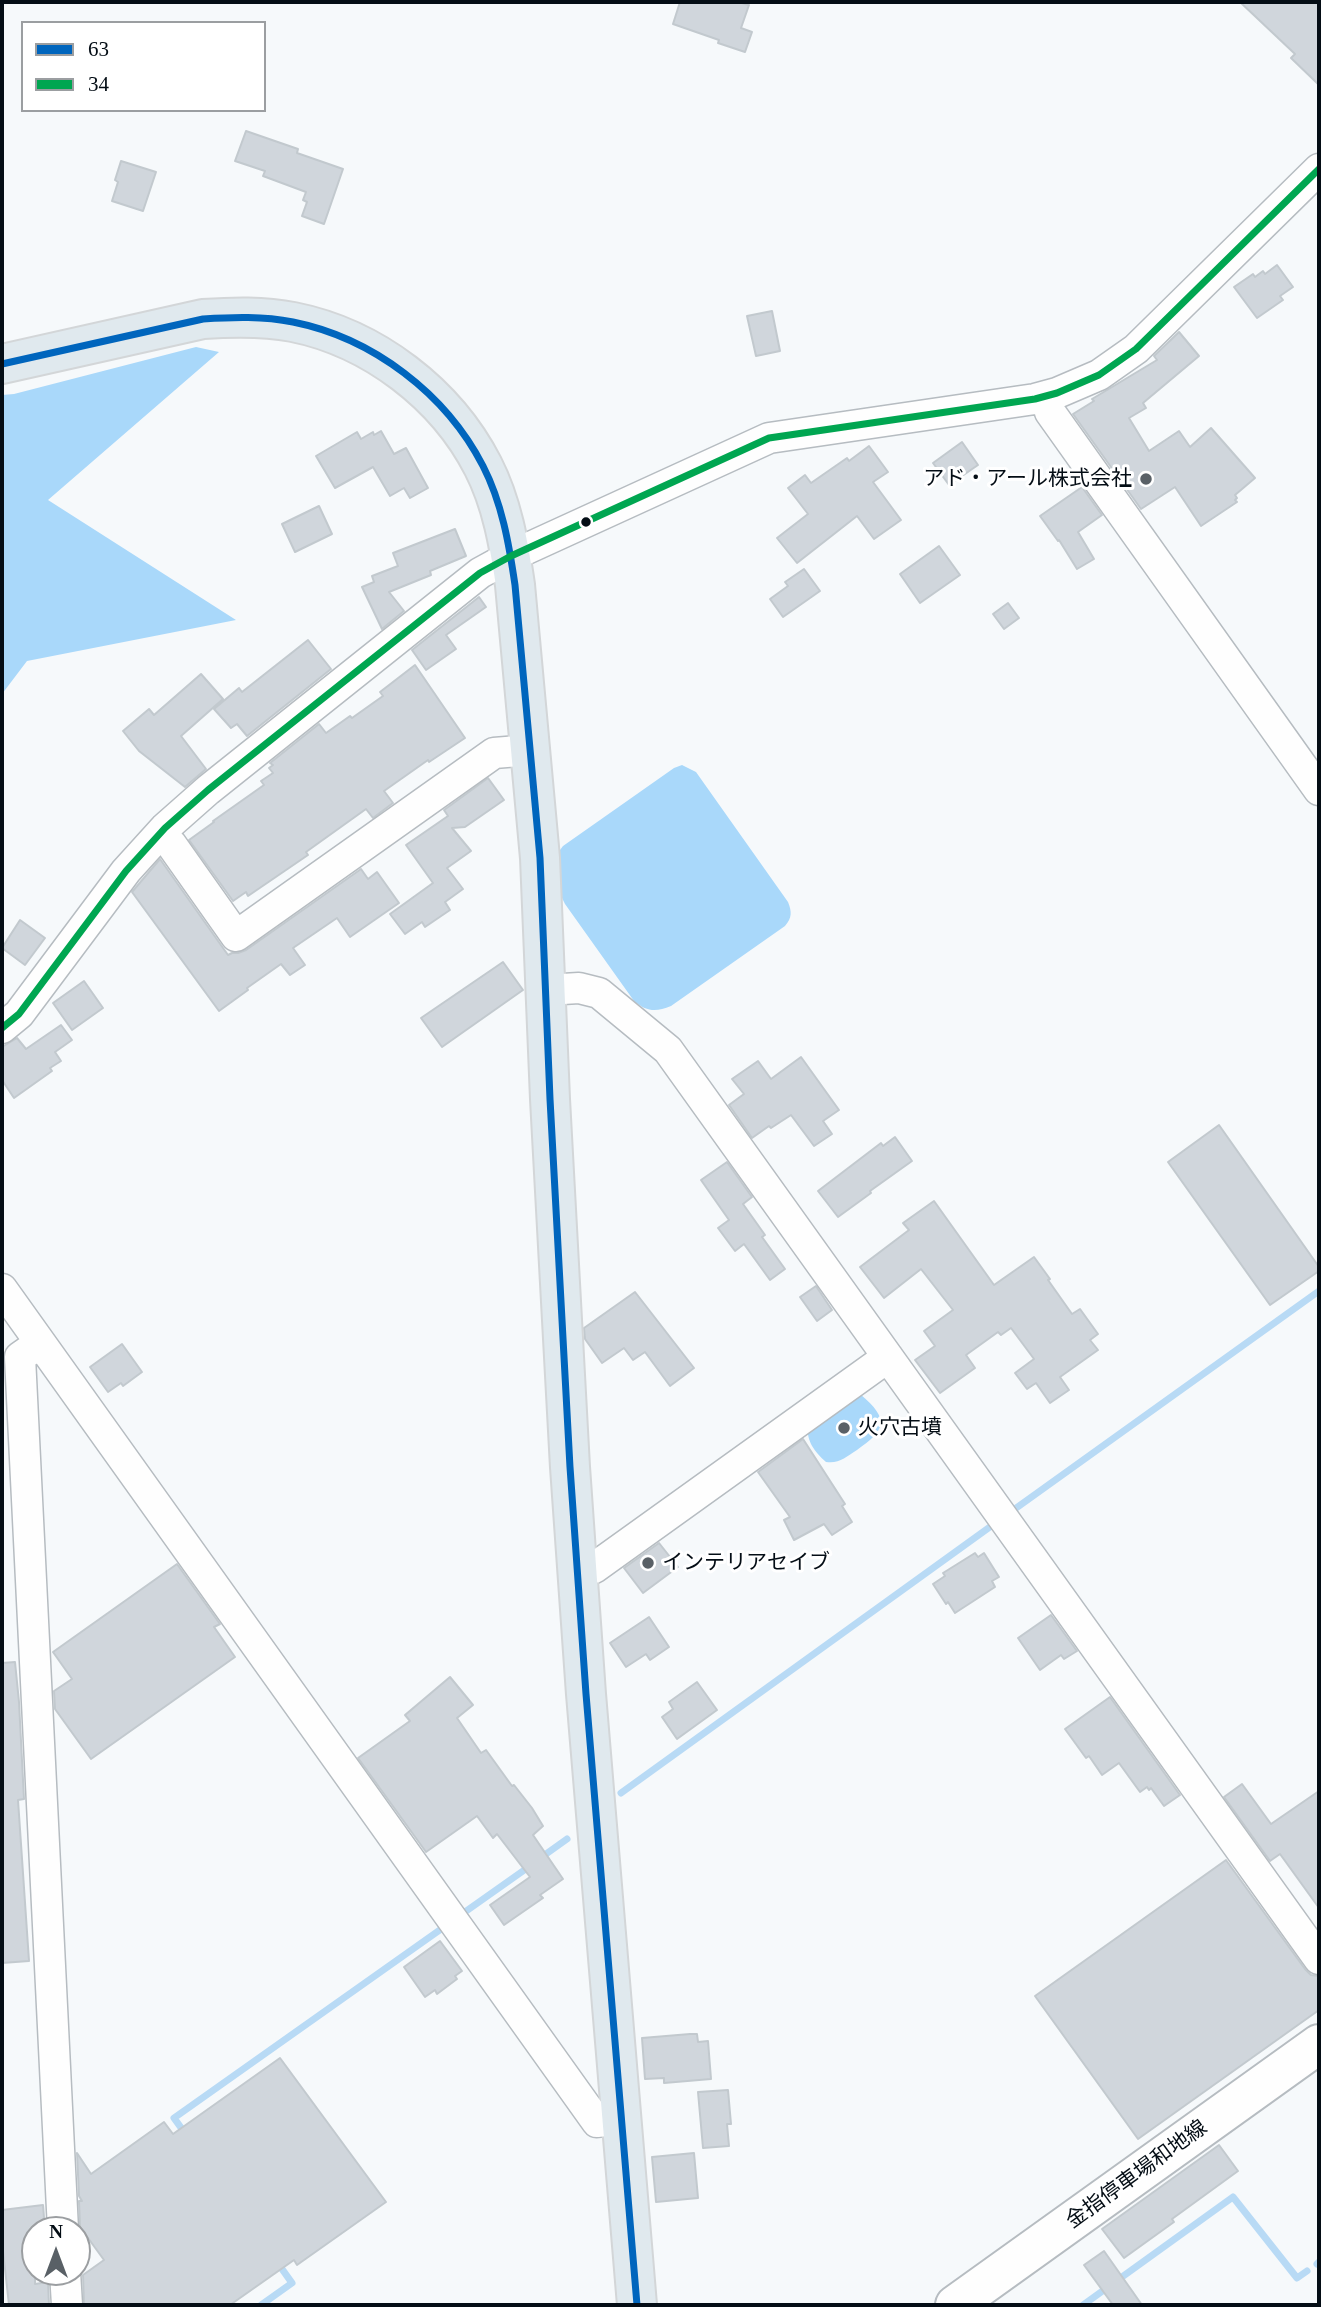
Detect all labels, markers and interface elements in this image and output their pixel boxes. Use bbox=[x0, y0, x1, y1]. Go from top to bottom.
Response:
legend bbox=[21, 21, 266, 112]
text: 63 bbox=[88, 37, 109, 61]
text: 34 bbox=[88, 72, 109, 96]
place label: アド・アール株式会社 bbox=[923, 466, 1132, 492]
marker: アド・アール株式会社 bbox=[1138, 471, 1154, 487]
unlabelled marker bbox=[579, 515, 593, 529]
place label: 火穴古墳 bbox=[858, 1415, 942, 1441]
marker: 火穴古墳 bbox=[836, 1420, 852, 1436]
place label: インテリアセイブ bbox=[662, 1550, 830, 1576]
marker: インテリアセイブ bbox=[640, 1555, 656, 1571]
street label: 金指停車場和地線 bbox=[1062, 2115, 1212, 2235]
north arrow bbox=[21, 2216, 91, 2286]
text: N bbox=[49, 2221, 63, 2242]

